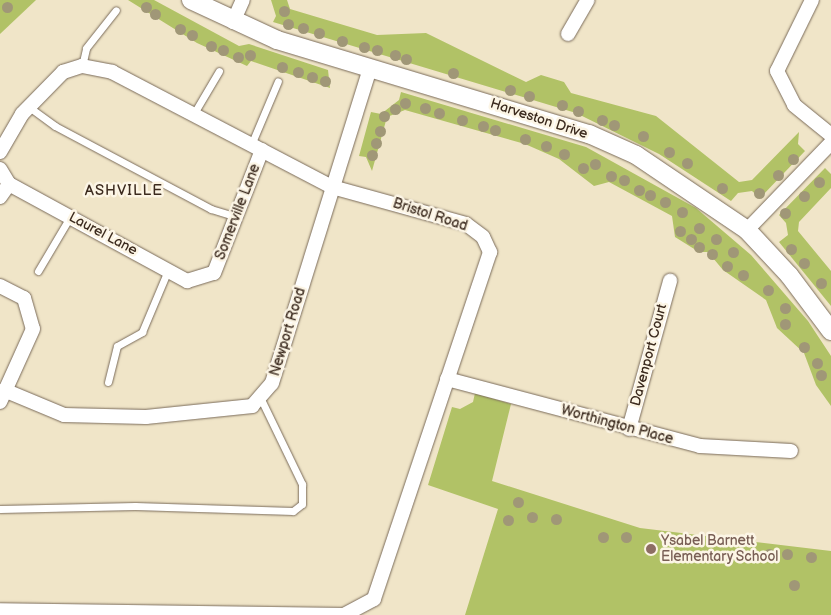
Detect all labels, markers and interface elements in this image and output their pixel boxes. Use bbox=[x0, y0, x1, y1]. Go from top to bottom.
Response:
street label: Harveston Drive bbox=[488, 95, 590, 143]
street label: Somerville Lane bbox=[212, 162, 264, 262]
district label: ASHVILLE bbox=[84, 182, 164, 200]
street label: Bristol Road bbox=[391, 195, 469, 235]
street label: Laurel Lane bbox=[66, 209, 140, 259]
street label: Newport Road bbox=[267, 286, 309, 378]
street label: Davenport Court bbox=[627, 302, 671, 408]
street label: Worthington Place bbox=[559, 402, 675, 448]
place label: Ysabel Barnett Elementary School bbox=[661, 533, 780, 566]
marker: Ysabel Barnett Elementary School bbox=[645, 543, 657, 555]

